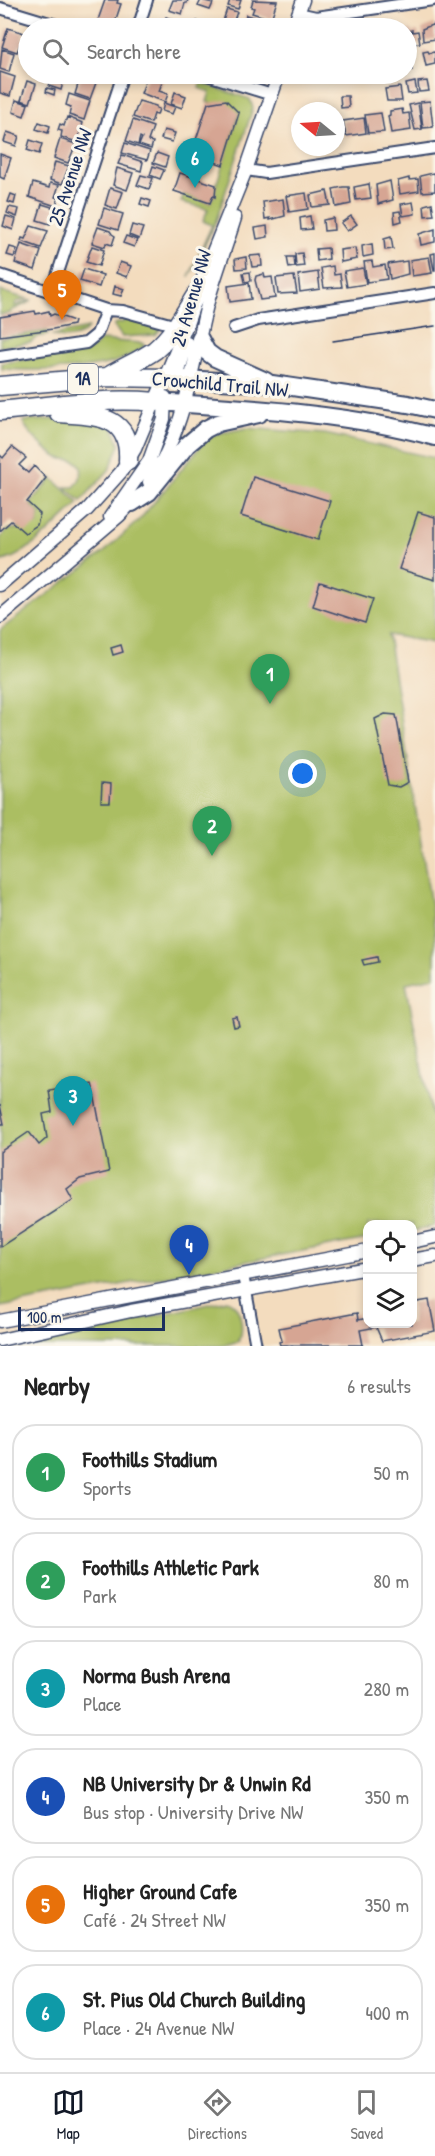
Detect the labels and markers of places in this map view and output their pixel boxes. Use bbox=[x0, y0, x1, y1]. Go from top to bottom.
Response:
pin: 6 bbox=[176, 138, 214, 188]
pin: 5 bbox=[42, 270, 82, 320]
pin: 1 bbox=[250, 654, 290, 704]
pin: 2 bbox=[192, 806, 232, 856]
pin: 3 bbox=[54, 1076, 92, 1126]
pin: 4 bbox=[170, 1226, 208, 1275]

